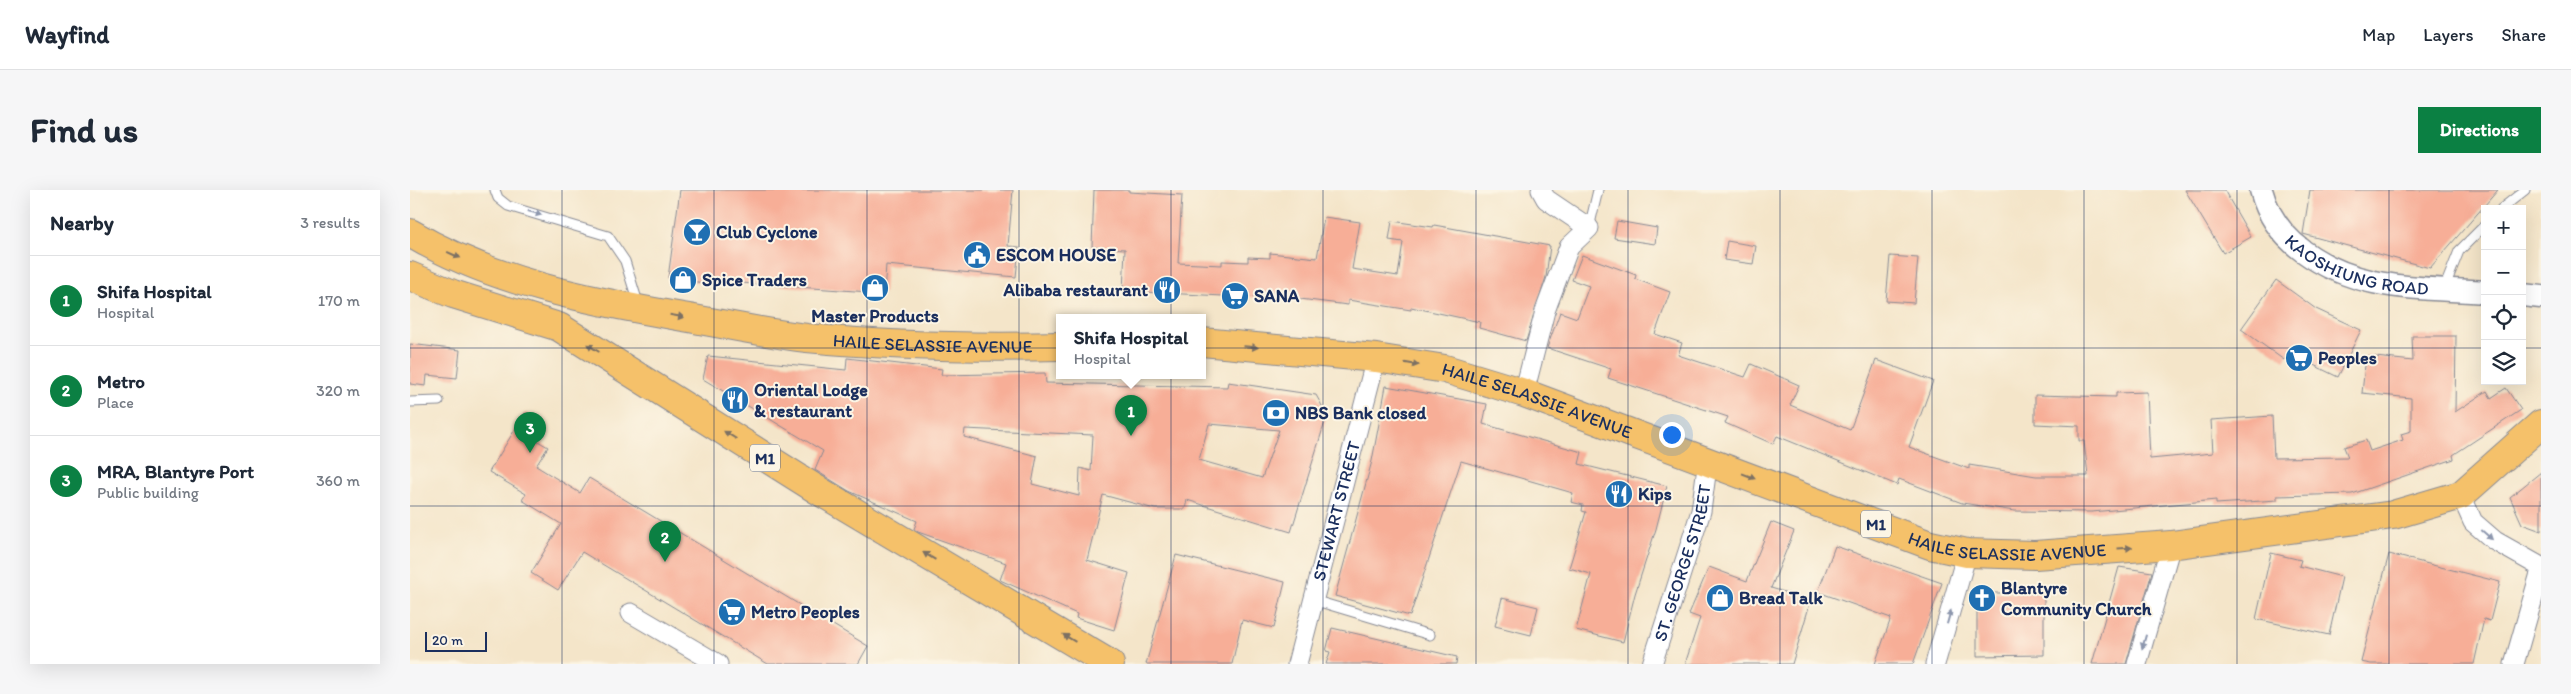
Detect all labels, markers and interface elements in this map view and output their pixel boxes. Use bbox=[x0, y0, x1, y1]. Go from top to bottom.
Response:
text: Wayfind bbox=[25, 20, 109, 49]
text: Map bbox=[2362, 24, 2395, 46]
text: Layers bbox=[2423, 24, 2473, 46]
text: Share bbox=[2501, 24, 2546, 46]
button: Directions bbox=[2418, 107, 2541, 153]
text: Find us bbox=[30, 109, 138, 151]
map controls bbox=[2481, 205, 2526, 385]
button: + bbox=[2481, 205, 2526, 250]
text: Nearby bbox=[50, 210, 114, 235]
one-way arrow bbox=[527, 210, 542, 218]
text: 3 results bbox=[300, 213, 360, 232]
bar icon: Club Cyclone bbox=[682, 217, 712, 247]
place label: Club Cyclone bbox=[716, 221, 818, 243]
street label: KAOSHIUNG ROAD bbox=[2280, 230, 2429, 300]
public building icon: ESCOM HOUSE bbox=[962, 240, 992, 270]
place label: ESCOM HOUSE bbox=[996, 244, 1116, 266]
button: − bbox=[2481, 250, 2526, 295]
one-way arrow bbox=[446, 251, 461, 260]
shop icon: Spice Traders bbox=[668, 265, 698, 295]
place label: Spice Traders bbox=[702, 269, 807, 291]
shop icon: Master Products bbox=[860, 273, 890, 303]
restaurant icon: Alibaba restaurant bbox=[1152, 275, 1182, 305]
place label: Alibaba restaurant bbox=[1002, 279, 1148, 301]
text: Shifa Hospital bbox=[97, 280, 212, 303]
supermarket icon: SANA bbox=[1220, 281, 1250, 311]
place label: SANA bbox=[1254, 285, 1300, 307]
text: 1 bbox=[62, 291, 70, 310]
text: 170 m bbox=[318, 291, 360, 310]
button: locate bbox=[2481, 295, 2526, 340]
text: Hospital bbox=[97, 303, 154, 322]
place label: Master Products bbox=[811, 305, 939, 327]
one-way arrow bbox=[670, 312, 686, 320]
popup bbox=[1056, 314, 1206, 379]
text: Shifa Hospital bbox=[1074, 326, 1188, 349]
street label: HAILE SELASSIE AVENUE bbox=[832, 329, 1033, 358]
button: layers bbox=[2481, 340, 2526, 385]
one-way arrow bbox=[1243, 343, 1259, 351]
supermarket icon: Peoples bbox=[2284, 343, 2314, 373]
one-way arrow bbox=[586, 344, 599, 353]
place label: Peoples bbox=[2318, 347, 2377, 369]
text: Hospital bbox=[1074, 349, 1131, 368]
street label: HAILE SELASSIE AVENUE bbox=[1439, 358, 1635, 444]
one-way arrow bbox=[1405, 360, 1421, 368]
text: Metro bbox=[97, 370, 145, 393]
place label: Oriental Lodge & restaurant bbox=[754, 379, 868, 422]
text: 2 bbox=[62, 381, 70, 400]
text: 320 m bbox=[316, 381, 360, 400]
restaurant icon: Oriental Lodge & restaurant bbox=[720, 385, 750, 415]
text: Place bbox=[97, 393, 134, 412]
pin: 1 bbox=[1115, 395, 1147, 436]
bank icon: NBS Bank closed bbox=[1261, 398, 1291, 428]
place label: NBS Bank closed bbox=[1295, 402, 1426, 424]
pin: 3 bbox=[514, 412, 546, 453]
your location bbox=[1659, 422, 1685, 448]
one-way arrow bbox=[724, 431, 737, 440]
street label: STEWART STREET bbox=[1308, 439, 1365, 583]
road number: M1 bbox=[750, 444, 780, 472]
text: MRA, Blantyre Port bbox=[97, 460, 254, 483]
text: 3 bbox=[62, 471, 70, 490]
text: 360 m bbox=[316, 471, 360, 490]
one-way arrow bbox=[1741, 473, 1756, 480]
restaurant icon: Kips bbox=[1604, 479, 1634, 509]
text: Public building bbox=[97, 483, 199, 502]
place label: Kips bbox=[1638, 483, 1672, 505]
street label: ST. GEORGE STREET bbox=[1649, 483, 1716, 644]
road number: M1 bbox=[1861, 510, 1891, 538]
pin: 2 bbox=[649, 521, 681, 562]
street label: HAILE SELASSIE AVENUE bbox=[1905, 527, 2107, 566]
one-way arrow bbox=[2481, 529, 2494, 540]
one-way arrow bbox=[2117, 544, 2133, 552]
one-way arrow bbox=[922, 551, 936, 560]
place label: Blantyre Community Church bbox=[2001, 577, 2152, 620]
shop icon: Bread Talk bbox=[1705, 583, 1735, 613]
church icon: Blantyre Community Church bbox=[1967, 583, 1997, 613]
place label: Bread Talk bbox=[1739, 587, 1823, 609]
supermarket icon: Metro Peoples bbox=[717, 597, 747, 627]
place label: Metro Peoples bbox=[751, 601, 860, 623]
one-way arrow bbox=[1945, 610, 1953, 625]
scale bar bbox=[425, 629, 488, 652]
text: 20 m bbox=[432, 632, 463, 649]
one-way arrow bbox=[1062, 634, 1075, 643]
one-way arrow bbox=[2139, 635, 2147, 650]

